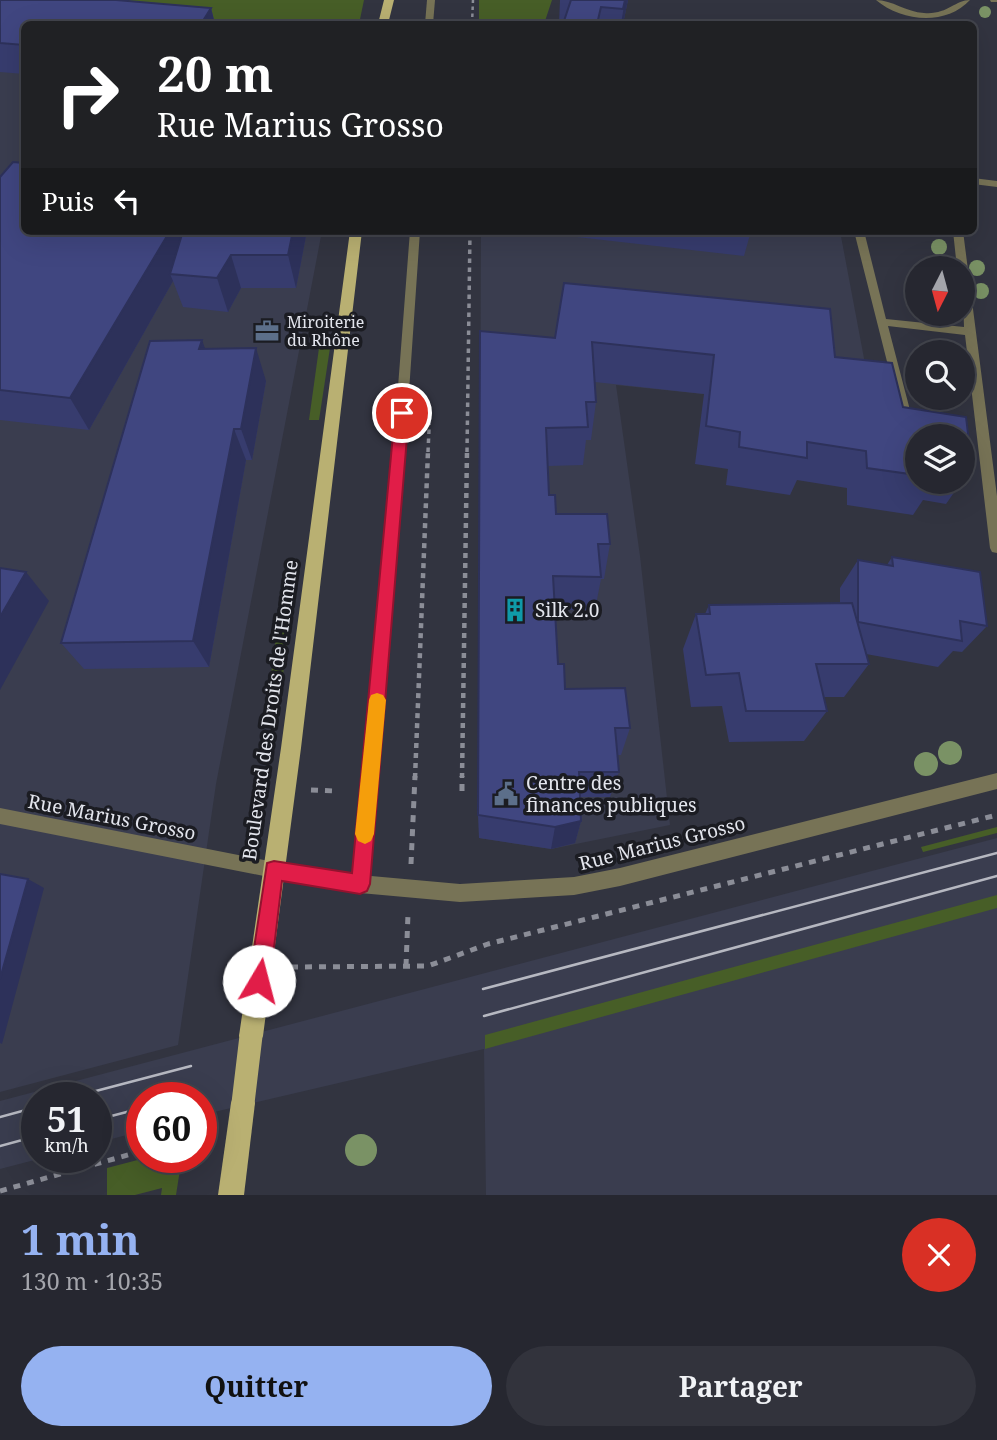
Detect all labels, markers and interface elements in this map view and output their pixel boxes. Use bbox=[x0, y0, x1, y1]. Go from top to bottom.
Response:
text: 20 m bbox=[157, 40, 273, 106]
icon: right bbox=[42, 49, 133, 140]
text: Rue Marius Grosso bbox=[157, 103, 444, 146]
icon: left bbox=[108, 182, 146, 220]
text: Puis bbox=[42, 183, 94, 219]
north arrow bbox=[905, 256, 975, 326]
map controls bbox=[905, 256, 975, 494]
place label: Miroiterie du Rhône bbox=[287, 311, 364, 351]
office icon: Miroiterie du Rhône bbox=[253, 317, 281, 345]
button: search bbox=[905, 340, 975, 410]
pin bbox=[372, 383, 432, 443]
icon: arrive bbox=[383, 394, 421, 432]
button: layers bbox=[905, 424, 975, 494]
street label: Boulevard des Droits de l'Homme bbox=[236, 558, 304, 862]
building icon: Silk 2.0 bbox=[501, 596, 529, 624]
place label: Silk 2.0 bbox=[535, 597, 599, 623]
place label: Centre des finances publiques bbox=[526, 770, 697, 818]
public building icon: Centre des finances publiques bbox=[492, 780, 520, 808]
street label: Rue Marius Grosso bbox=[26, 788, 198, 846]
street label: Rue Marius Grosso bbox=[576, 810, 748, 876]
position arrow bbox=[222, 944, 296, 1018]
speed limit sign: 60 bbox=[126, 1082, 217, 1173]
text: 51 bbox=[47, 1095, 86, 1142]
text: km/h bbox=[44, 1133, 89, 1157]
text: 1 min bbox=[21, 1210, 140, 1267]
button: close bbox=[902, 1218, 976, 1292]
text: 130 m · 10:35 bbox=[21, 1265, 163, 1297]
button: Quitter bbox=[21, 1346, 492, 1426]
button: Partager bbox=[506, 1346, 976, 1426]

